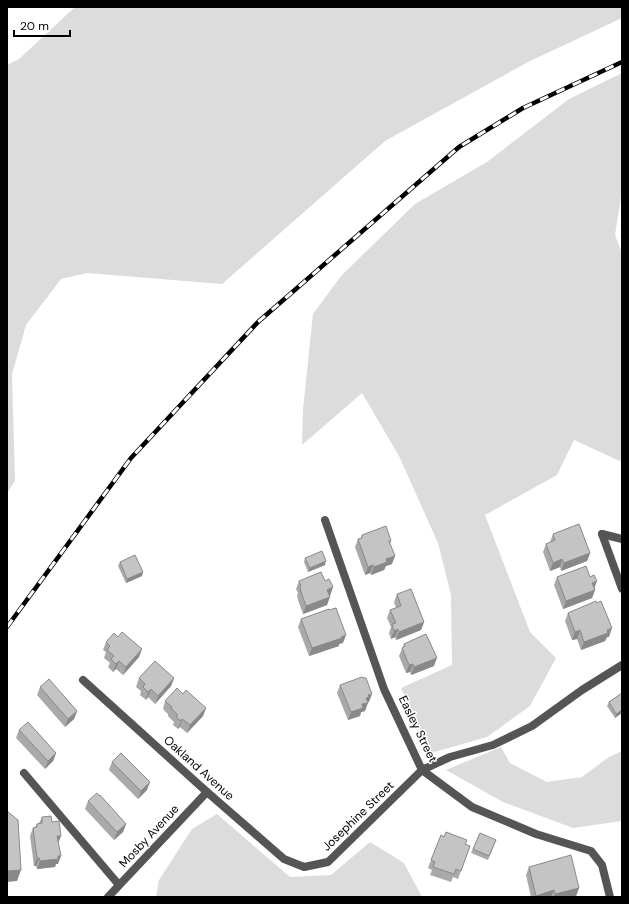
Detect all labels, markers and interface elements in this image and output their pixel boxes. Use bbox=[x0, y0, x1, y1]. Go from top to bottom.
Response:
scale bar bbox=[14, 12, 70, 38]
text: 20 m bbox=[20, 18, 49, 34]
street label: Easley Street bbox=[395, 693, 441, 765]
street label: Oakland Avenue bbox=[160, 732, 238, 804]
street label: Josephine Street bbox=[319, 777, 398, 854]
street label: Mosby Avenue bbox=[116, 801, 183, 871]

